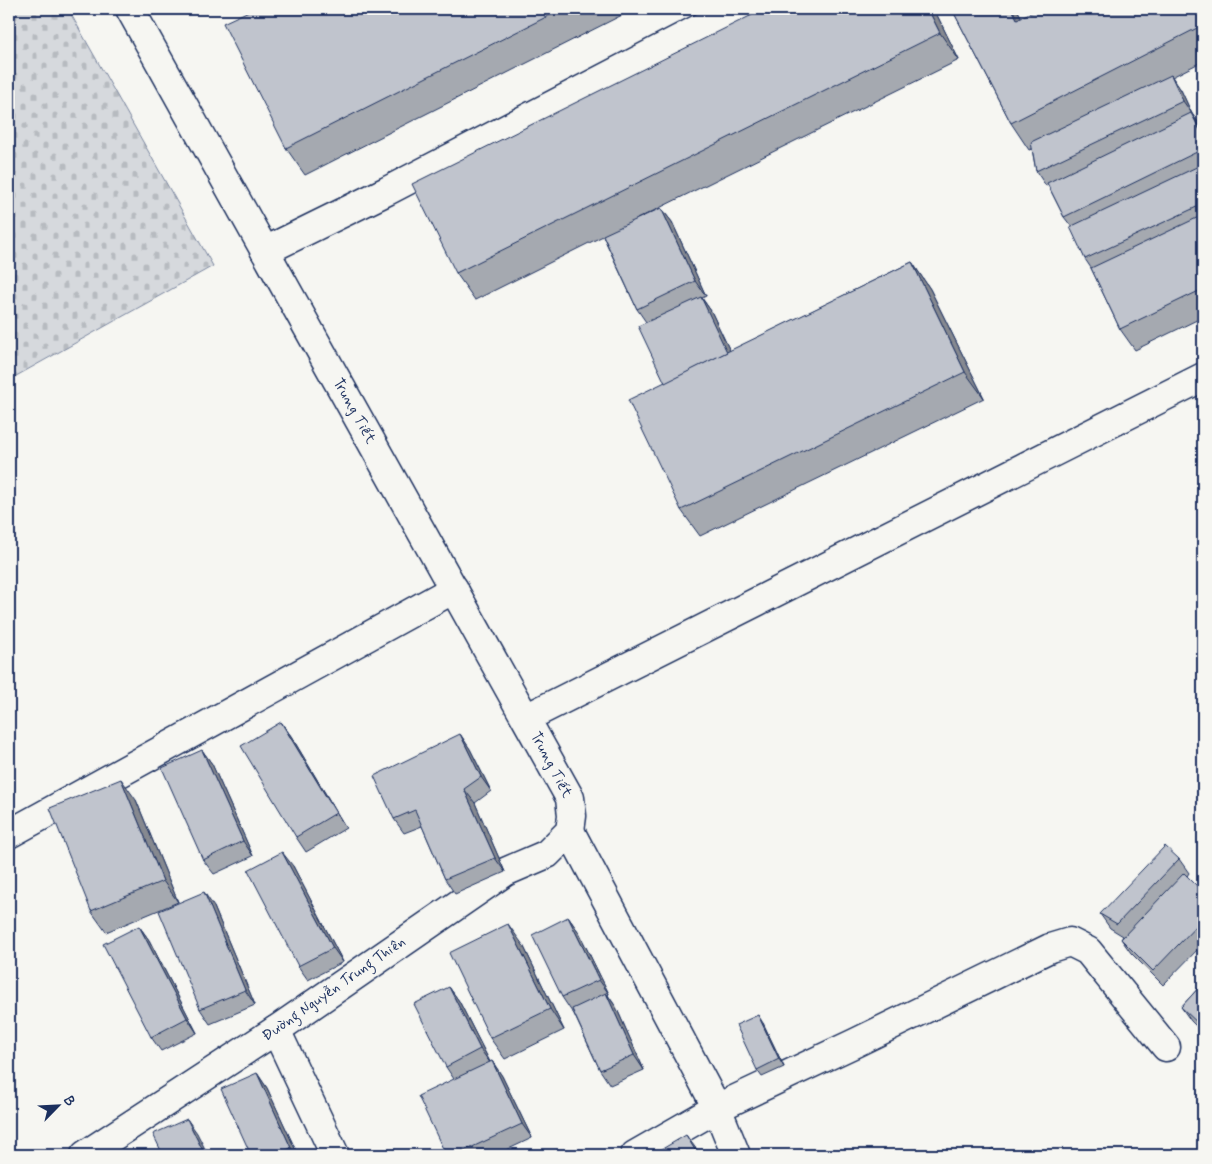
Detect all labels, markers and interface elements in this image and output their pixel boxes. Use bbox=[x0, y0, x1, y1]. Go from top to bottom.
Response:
street label: Trung Tiết bbox=[328, 375, 380, 447]
street label: Trung Tiết bbox=[525, 729, 577, 802]
street label: Đường Nguyễn Trung Thiên bbox=[258, 932, 410, 1047]
north arrow bbox=[32, 1082, 82, 1132]
text: B bbox=[59, 1093, 79, 1109]

